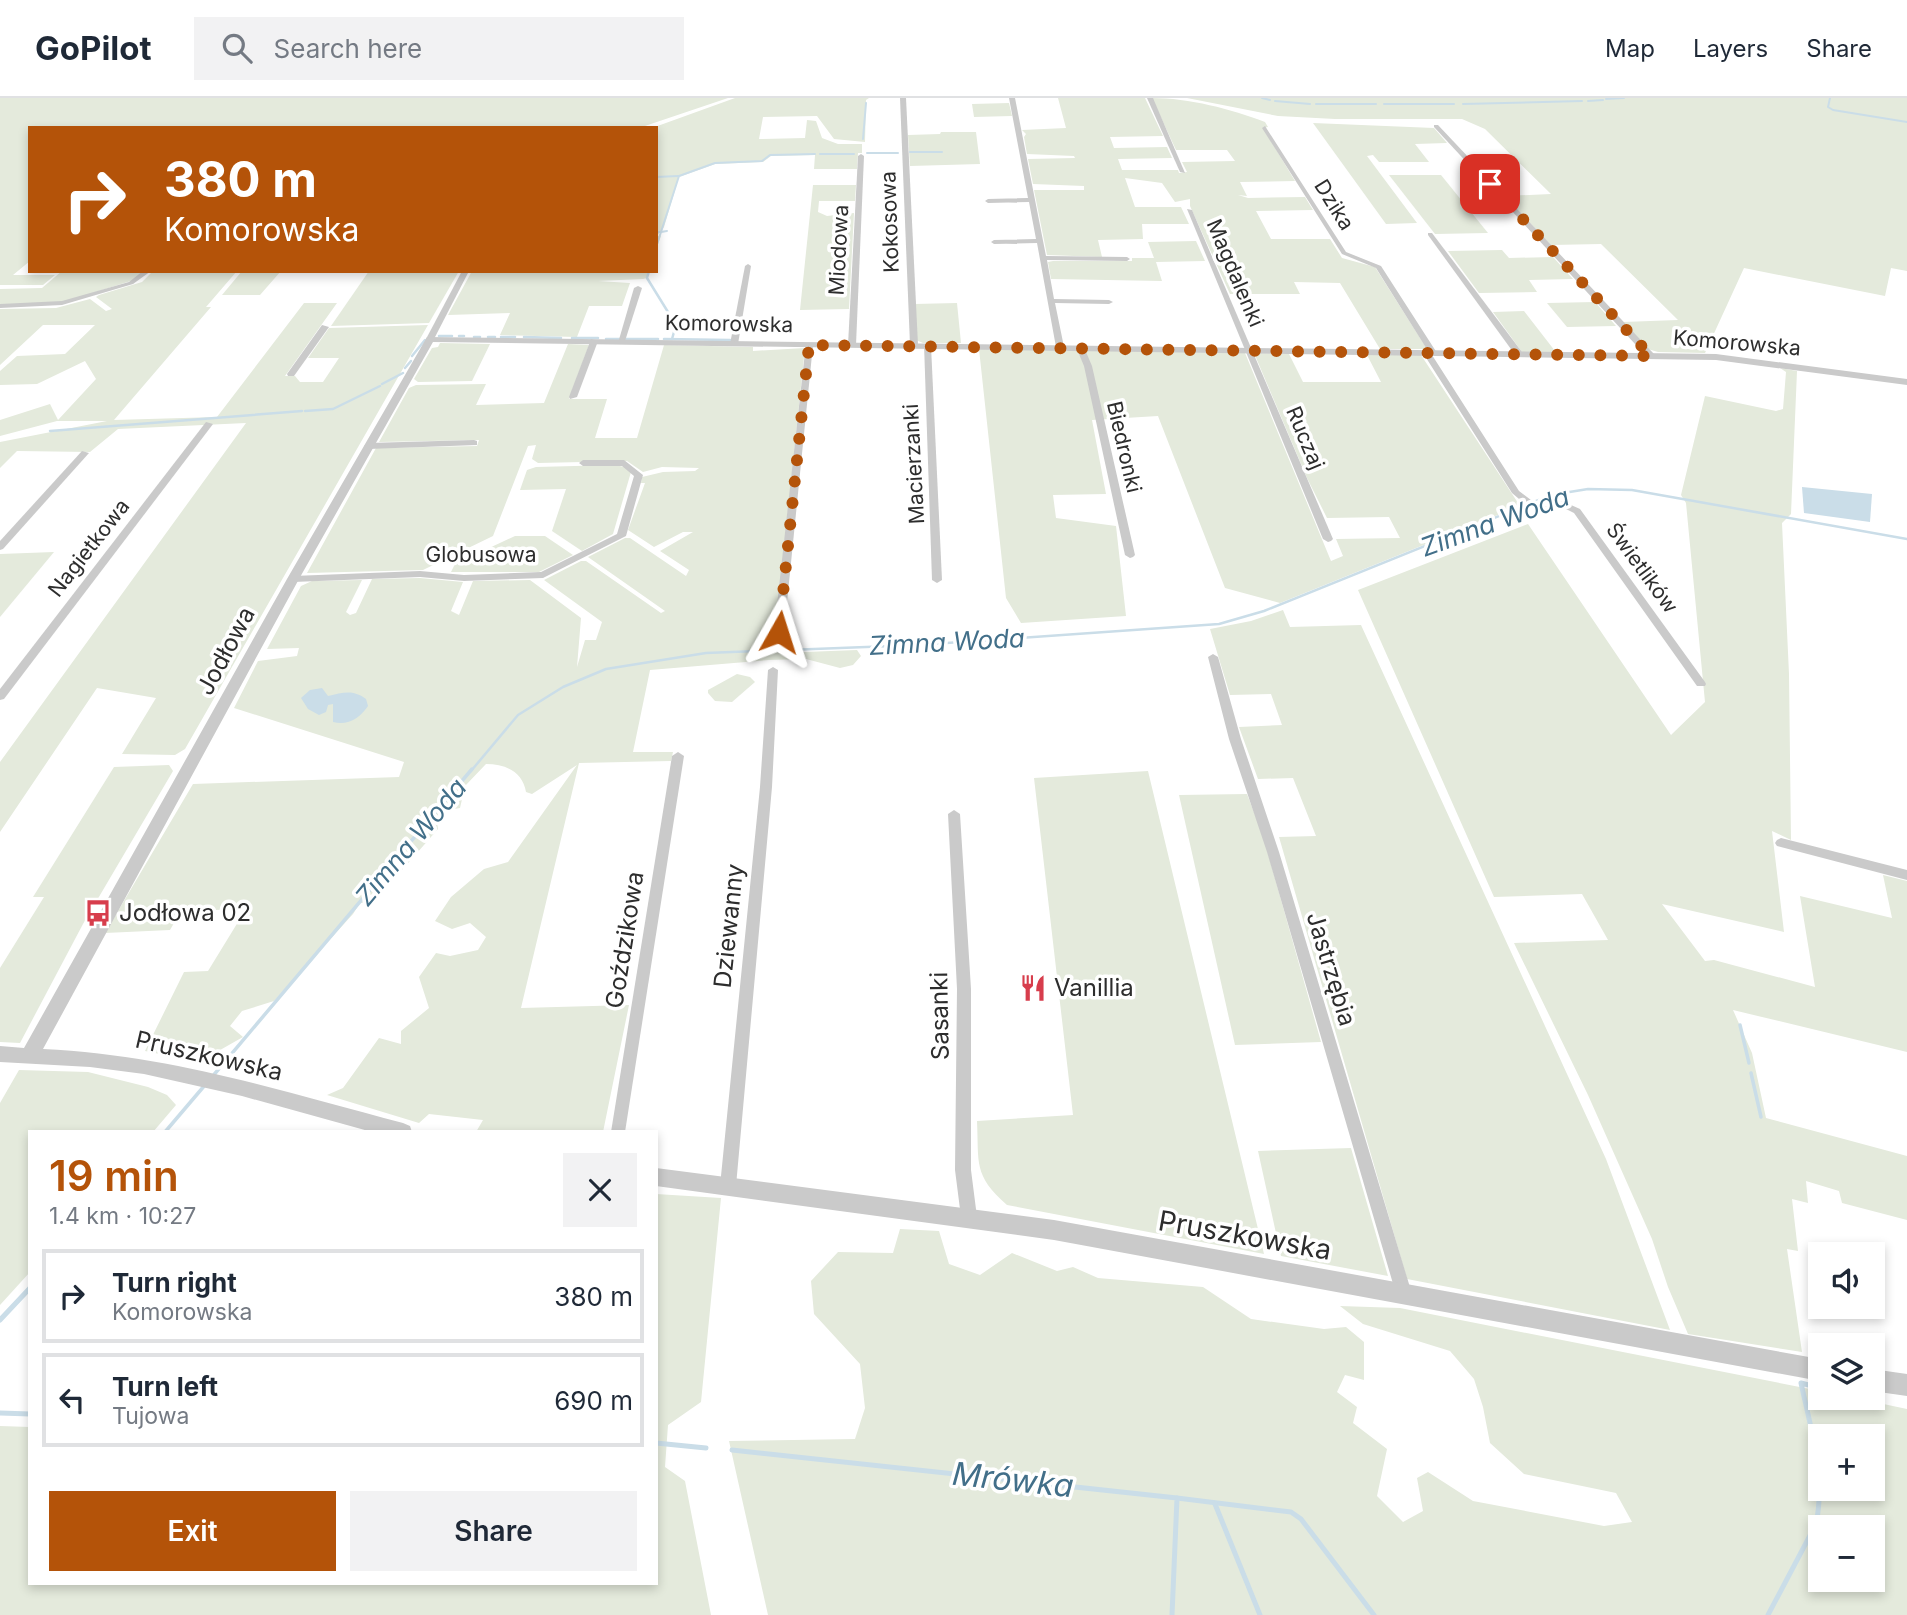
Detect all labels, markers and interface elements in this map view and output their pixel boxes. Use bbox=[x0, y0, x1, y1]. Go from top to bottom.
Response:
search box bbox=[194, 17, 684, 80]
text: GoPilot bbox=[35, 28, 152, 68]
icon: search bbox=[218, 29, 256, 67]
text: Search here bbox=[274, 33, 422, 64]
text: Map bbox=[1605, 34, 1655, 63]
text: Layers bbox=[1693, 34, 1768, 63]
text: Share bbox=[1806, 34, 1872, 63]
text: 380 m bbox=[164, 150, 317, 209]
icon: right bbox=[49, 154, 140, 245]
pin bbox=[1460, 154, 1520, 214]
icon: arrive bbox=[1471, 165, 1509, 203]
street label: Kokosowa bbox=[875, 171, 904, 273]
street label: Dzika bbox=[1309, 175, 1360, 235]
street label: Miodowa bbox=[824, 204, 853, 296]
text: Komorowska bbox=[164, 210, 359, 249]
street label: Magdalenki bbox=[1202, 215, 1269, 330]
street label: Komorowska bbox=[665, 310, 793, 337]
street label: Komorowska bbox=[1672, 324, 1802, 361]
street label: Biedronki bbox=[1102, 399, 1147, 495]
street label: Ruczaj bbox=[1281, 402, 1330, 473]
street label: Macierzanki bbox=[898, 403, 929, 525]
water label: Zimna Woda bbox=[1416, 480, 1573, 563]
street label: Nagietkowa bbox=[43, 494, 134, 601]
street label: Świetlików bbox=[1601, 517, 1684, 618]
street label: Globusowa bbox=[426, 542, 536, 567]
position arrow bbox=[742, 595, 816, 669]
street label: Jodłowa bbox=[190, 602, 261, 700]
water label: Zimna Woda bbox=[868, 622, 1026, 661]
water label: Zimna Woda bbox=[349, 772, 473, 911]
street label: Dziewanny bbox=[708, 862, 749, 989]
street label: Goździkowa bbox=[599, 869, 650, 1011]
bus stop icon: Jodłowa 02 bbox=[83, 898, 113, 928]
place label: Jodłowa 02 bbox=[119, 898, 251, 927]
street label: Jastrzębia bbox=[1300, 908, 1363, 1029]
street label: Sasanki bbox=[924, 972, 955, 1060]
restaurant icon: Vanillia bbox=[1018, 973, 1048, 1003]
place label: Vanillia bbox=[1054, 973, 1134, 1002]
street label: Pruszkowska bbox=[133, 1025, 285, 1087]
text: 19 min bbox=[49, 1150, 179, 1201]
button: close bbox=[563, 1153, 637, 1227]
text: 1.4 km · 10:27 bbox=[49, 1202, 196, 1230]
street label: Pruszkowska bbox=[1156, 1203, 1334, 1267]
map controls bbox=[1808, 1242, 1885, 1592]
button: sound bbox=[1808, 1242, 1885, 1319]
text: Turn right bbox=[112, 1267, 237, 1298]
icon: right bbox=[53, 1277, 91, 1315]
text: 380 m bbox=[554, 1281, 633, 1312]
text: Komorowska bbox=[112, 1298, 252, 1326]
button: layers bbox=[1808, 1333, 1885, 1410]
text: Turn left bbox=[112, 1371, 218, 1402]
icon: left bbox=[53, 1381, 91, 1419]
text: 690 m bbox=[554, 1385, 633, 1416]
text: Tujowa bbox=[112, 1402, 189, 1430]
button: + bbox=[1808, 1424, 1885, 1501]
water label: Mrówka bbox=[950, 1454, 1076, 1505]
button: Exit bbox=[49, 1491, 336, 1571]
button: Share bbox=[350, 1491, 637, 1571]
button: − bbox=[1808, 1515, 1885, 1592]

